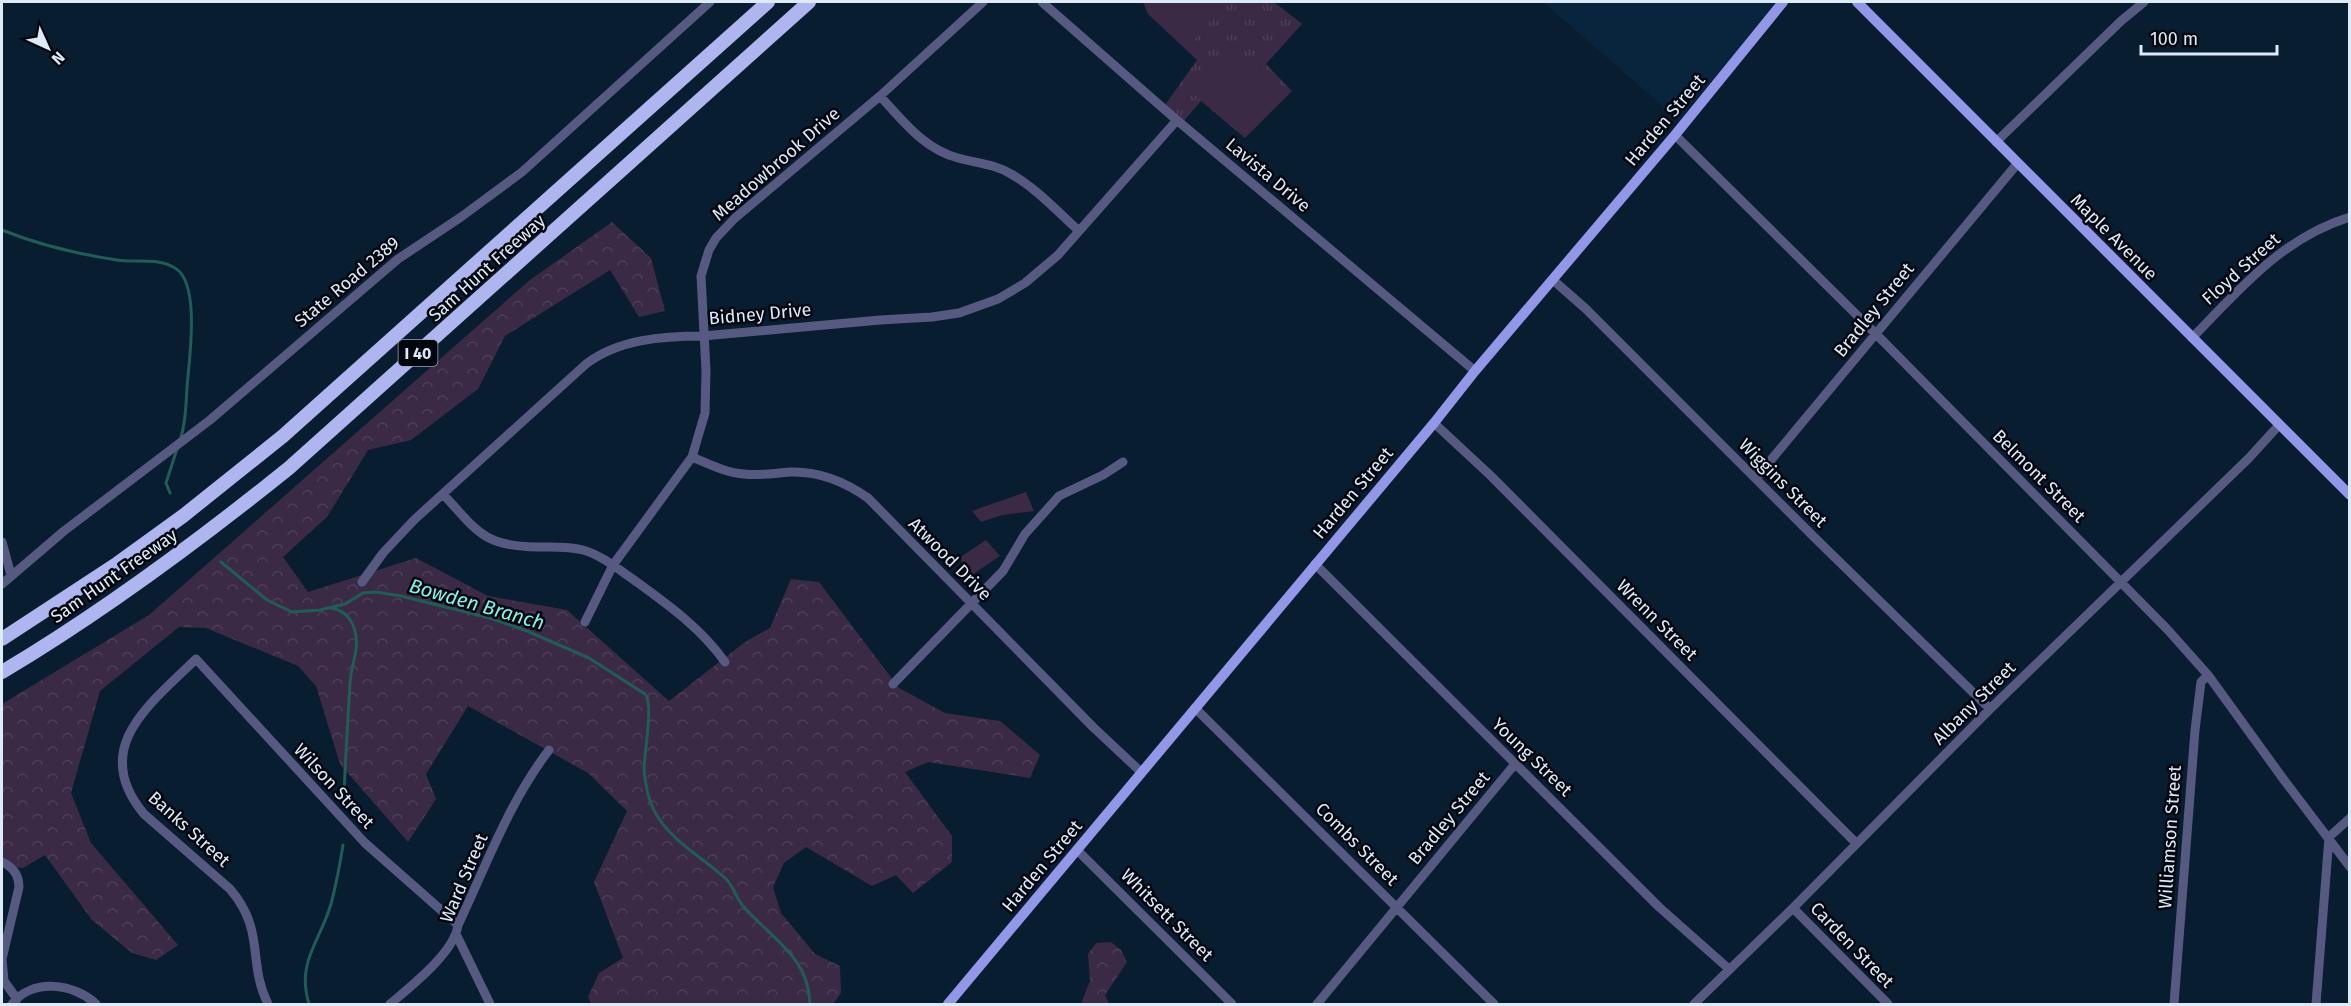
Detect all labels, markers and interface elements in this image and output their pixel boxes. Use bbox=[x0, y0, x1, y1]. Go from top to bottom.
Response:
north arrow bbox=[18, 18, 78, 78]
scale bar bbox=[2141, 18, 2278, 56]
text: 100 m bbox=[2150, 28, 2198, 50]
text: N bbox=[48, 48, 69, 69]
street label: Harden Street bbox=[1620, 69, 1710, 170]
street label: Meadowbrook Drive bbox=[708, 103, 844, 225]
street label: Lavista Drive bbox=[1221, 133, 1315, 217]
street label: Maple Avenue bbox=[2066, 189, 2162, 285]
street label: Sam Hunt Freeway bbox=[424, 210, 550, 326]
street label: Floyd Street bbox=[2197, 228, 2285, 310]
street label: State Road 2389 bbox=[290, 232, 404, 332]
street label: Bradley Street bbox=[1829, 258, 1919, 362]
street label: Bidney Drive bbox=[708, 299, 812, 329]
road number: I 40 bbox=[398, 340, 438, 366]
street label: Belmont Street bbox=[1988, 425, 2090, 527]
street label: Wiggins Street bbox=[1734, 434, 1832, 532]
street label: Harden Street bbox=[1308, 442, 1398, 543]
street label: Atwood Drive bbox=[904, 513, 996, 605]
street label: Sam Hunt Freeway bbox=[46, 524, 182, 628]
water label: Bowden Branch bbox=[407, 573, 547, 635]
street label: Wrenn Street bbox=[1612, 575, 1702, 665]
street label: Albany Street bbox=[1928, 656, 2021, 749]
street label: Young Street bbox=[1487, 713, 1577, 801]
street label: Wilson Street bbox=[289, 739, 379, 833]
street label: Williamson Street bbox=[2154, 764, 2186, 910]
street label: Bradley Street bbox=[1404, 766, 1495, 869]
street label: Banks Street bbox=[144, 787, 235, 872]
street label: Combs Street bbox=[1311, 798, 1403, 890]
street label: Harden Street bbox=[997, 815, 1087, 916]
street label: Ward Street bbox=[435, 830, 493, 926]
street label: Whitsett Street bbox=[1116, 864, 1218, 966]
street label: Carden Street bbox=[1806, 897, 1899, 993]

